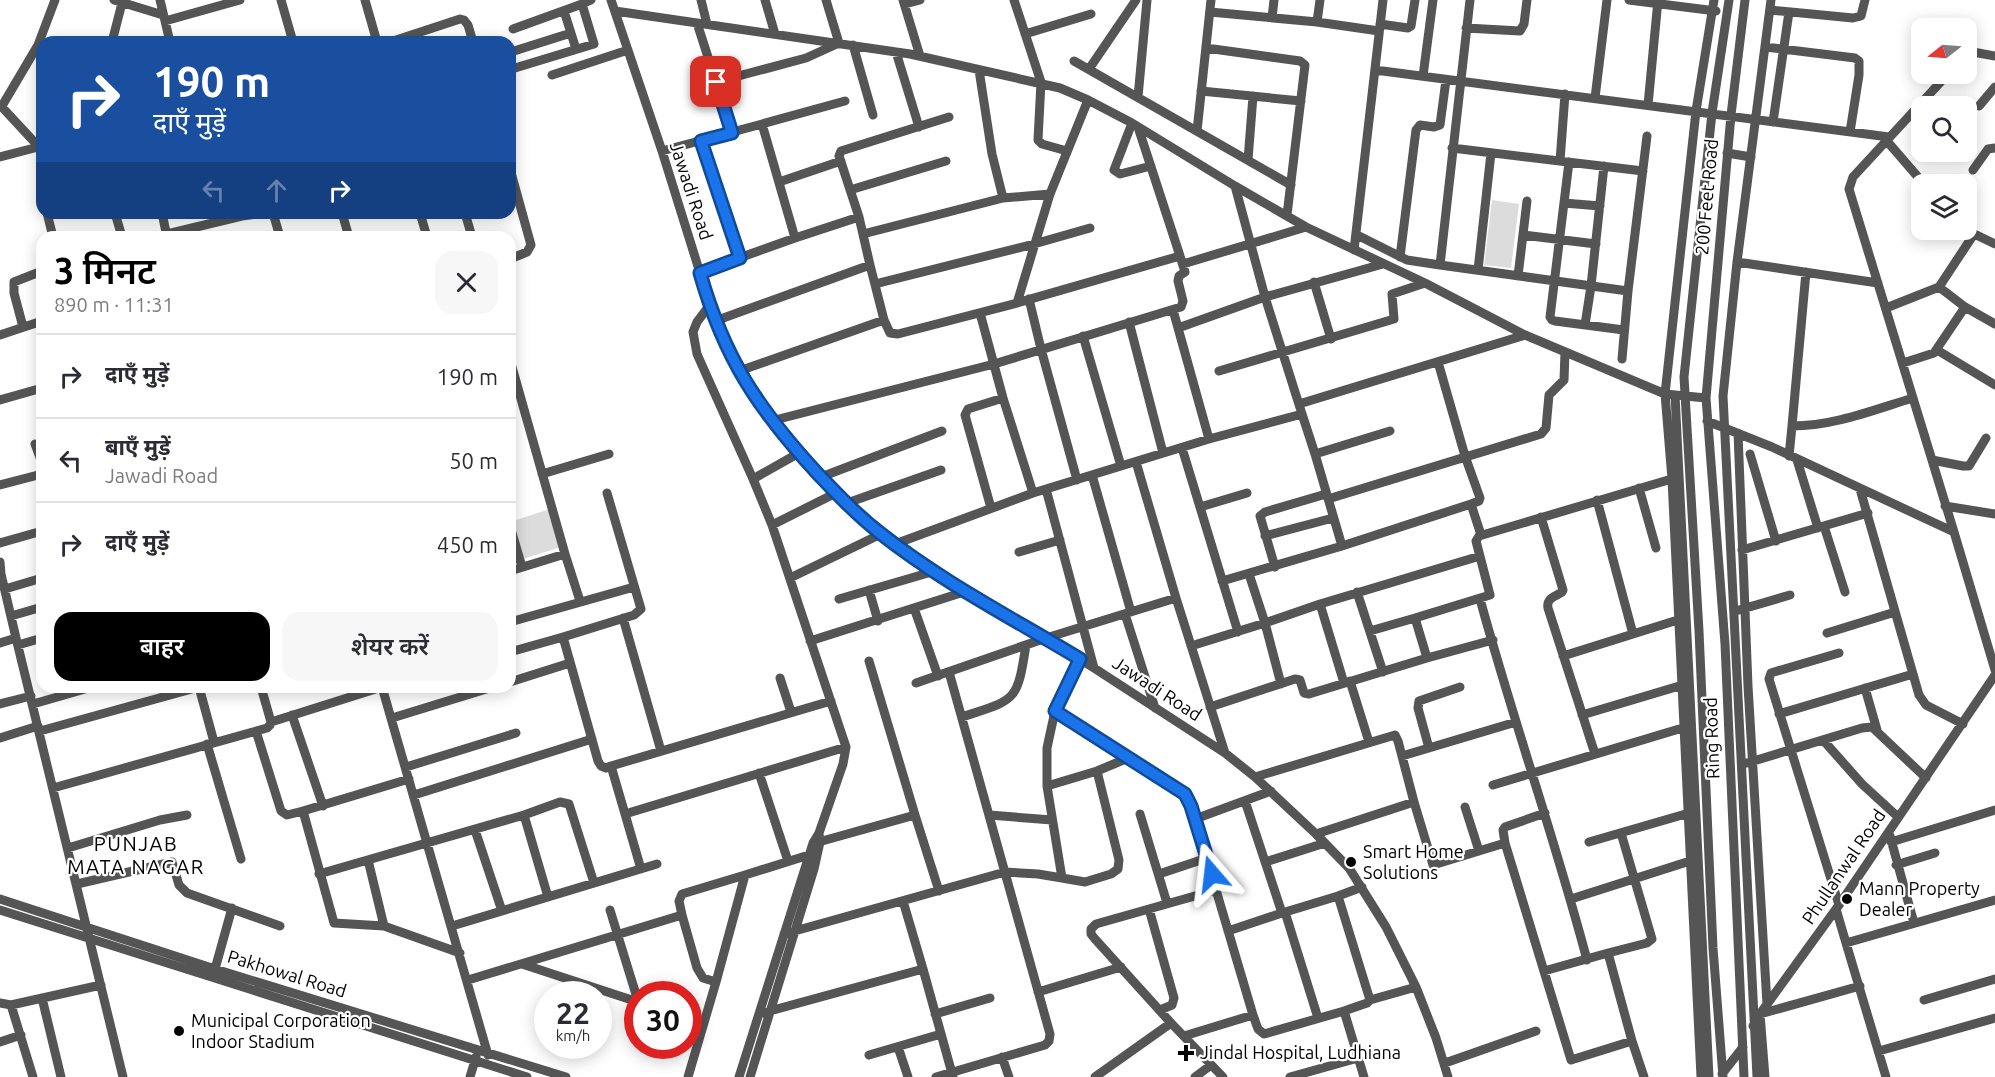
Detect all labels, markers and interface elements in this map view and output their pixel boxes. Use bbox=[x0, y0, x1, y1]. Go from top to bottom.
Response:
north arrow bbox=[1911, 18, 1977, 84]
map controls bbox=[1911, 18, 1977, 240]
pin bbox=[690, 56, 741, 107]
text: 190 m bbox=[153, 58, 270, 105]
icon: right bbox=[54, 60, 132, 138]
icon: arrive bbox=[699, 65, 732, 98]
button: search bbox=[1911, 96, 1977, 162]
text: दाएँ मुड़ें bbox=[153, 107, 226, 137]
street label: 200 Feet Road bbox=[1691, 138, 1721, 256]
street label: Jawadi Road bbox=[667, 139, 717, 242]
icon: left bbox=[197, 174, 230, 207]
icon: ahead bbox=[260, 174, 293, 207]
icon: right bbox=[323, 174, 356, 207]
button: layers bbox=[1911, 174, 1977, 240]
text: 3 मिनट bbox=[54, 250, 156, 291]
button: close bbox=[435, 251, 498, 314]
text: 890 m · 11:31 bbox=[54, 293, 174, 316]
icon: right bbox=[54, 360, 87, 393]
text: दाएँ मुड़ें bbox=[105, 361, 169, 386]
text: 190 m bbox=[437, 364, 498, 389]
text: बाएँ मुड़ें bbox=[105, 434, 171, 459]
icon: left bbox=[54, 444, 87, 477]
text: 50 m bbox=[449, 448, 498, 473]
text: Jawadi Road bbox=[105, 464, 218, 487]
icon: right bbox=[54, 528, 87, 561]
text: दाएँ मुड़ें bbox=[105, 529, 169, 554]
text: 450 m bbox=[437, 532, 498, 557]
button: बाहर bbox=[54, 612, 270, 681]
button: शेयर करें bbox=[282, 612, 498, 681]
street label: Jawadi Road bbox=[1109, 652, 1206, 724]
street label: Ring Road bbox=[1700, 697, 1722, 779]
street label: Phullanwal Road bbox=[1797, 805, 1889, 928]
district label: PUNJAB MATA NAGAR bbox=[67, 832, 205, 878]
place label: Smart Home Solutions bbox=[1363, 841, 1464, 882]
position arrow bbox=[1180, 842, 1244, 906]
marker: Smart Home Solutions bbox=[1344, 855, 1358, 869]
place label: Mann Property Dealer bbox=[1859, 878, 1980, 919]
marker: Mann Property Dealer bbox=[1840, 892, 1854, 906]
street label: Pakhowal Road bbox=[225, 945, 349, 1001]
speed limit sign: 30 bbox=[624, 981, 702, 1059]
text: 22 bbox=[556, 996, 590, 1030]
place label: Municipal Corporation Indoor Stadium bbox=[191, 1010, 371, 1051]
marker: Municipal Corporation Indoor Stadium bbox=[172, 1024, 186, 1038]
text: km/h bbox=[556, 1027, 590, 1044]
place label: Jindal Hospital, Ludhiana bbox=[1200, 1042, 1401, 1062]
marker: Jindal Hospital, Ludhiana bbox=[1177, 1044, 1195, 1062]

